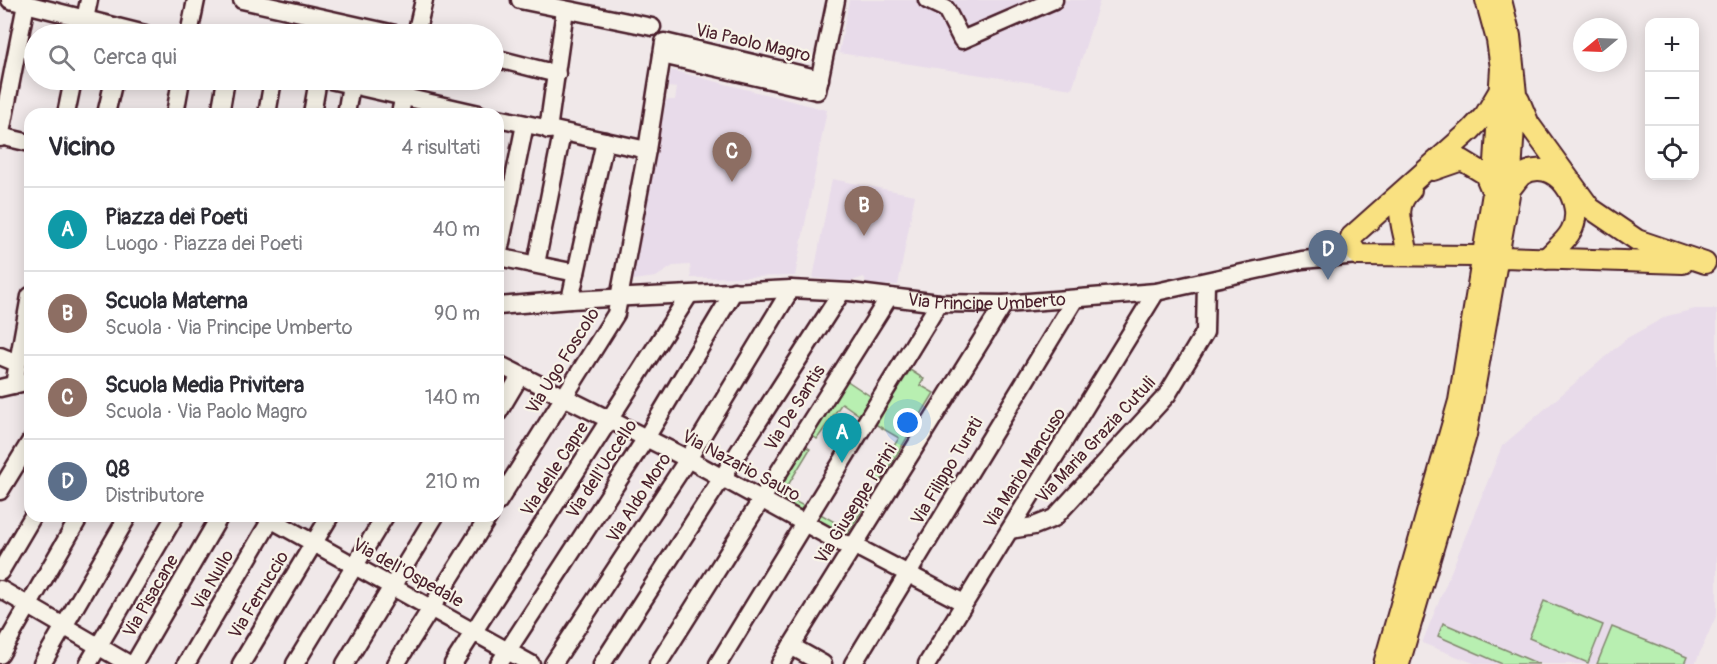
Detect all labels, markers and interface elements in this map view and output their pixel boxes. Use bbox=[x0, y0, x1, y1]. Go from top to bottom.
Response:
north arrow bbox=[1573, 18, 1627, 72]
map controls bbox=[1645, 18, 1699, 180]
button: + bbox=[1645, 18, 1699, 72]
street label: Via Paolo Magro bbox=[693, 19, 813, 67]
search box bbox=[24, 24, 504, 90]
icon: search bbox=[45, 41, 78, 74]
text: Cerca qui bbox=[93, 43, 177, 71]
button: − bbox=[1645, 72, 1699, 126]
button: locate bbox=[1645, 126, 1699, 180]
text: Vicino bbox=[48, 131, 115, 163]
pin: C bbox=[712, 132, 752, 182]
text: 4 risultati bbox=[402, 135, 480, 160]
pin: B bbox=[844, 186, 884, 236]
text: Piazza dei Poeti bbox=[105, 203, 247, 231]
text: A bbox=[61, 217, 74, 242]
text: 40 m bbox=[433, 217, 480, 242]
pin: D bbox=[1308, 230, 1348, 280]
text: Luogo · Piazza dei Poeti bbox=[105, 231, 302, 256]
text: Scuola Materna bbox=[105, 287, 248, 315]
street label: Via Principe Umberto bbox=[906, 288, 1067, 316]
text: B bbox=[62, 301, 73, 326]
text: 90 m bbox=[434, 301, 480, 326]
street label: Via Ugo Foscolo bbox=[521, 303, 605, 418]
text: Scuola · Via Principe Umberto bbox=[105, 315, 352, 340]
street label: Via De Santis bbox=[760, 361, 830, 455]
text: Scuola Media Privitera bbox=[105, 371, 304, 399]
street label: Via Maria Grazia Cutuli bbox=[1031, 372, 1161, 508]
text: C bbox=[61, 385, 74, 410]
text: 140 m bbox=[425, 385, 480, 410]
text: Scuola · Via Paolo Magro bbox=[105, 399, 307, 424]
street label: Via Mario Mancuso bbox=[979, 403, 1071, 532]
your location bbox=[893, 408, 922, 437]
street label: Via Filippo Turati bbox=[906, 413, 988, 529]
pin: A bbox=[822, 414, 862, 463]
street label: Via dell'Uccello bbox=[561, 415, 643, 523]
street label: Via delle Capre bbox=[516, 417, 594, 521]
street label: Via Nazario Sauro bbox=[678, 425, 805, 507]
street label: Via Giuseppe Parini bbox=[810, 440, 902, 568]
street label: Via Aldo Moro bbox=[601, 448, 677, 547]
text: Q8 bbox=[105, 455, 130, 483]
text: D bbox=[61, 469, 74, 494]
text: 210 m bbox=[425, 469, 480, 494]
text: Distributore bbox=[105, 483, 204, 508]
street label: Via dell'Ospedale bbox=[348, 533, 468, 613]
street label: Via Nullo bbox=[187, 546, 240, 614]
street label: Via Ferruccio bbox=[224, 547, 294, 643]
street label: Via Pisacane bbox=[118, 550, 184, 642]

